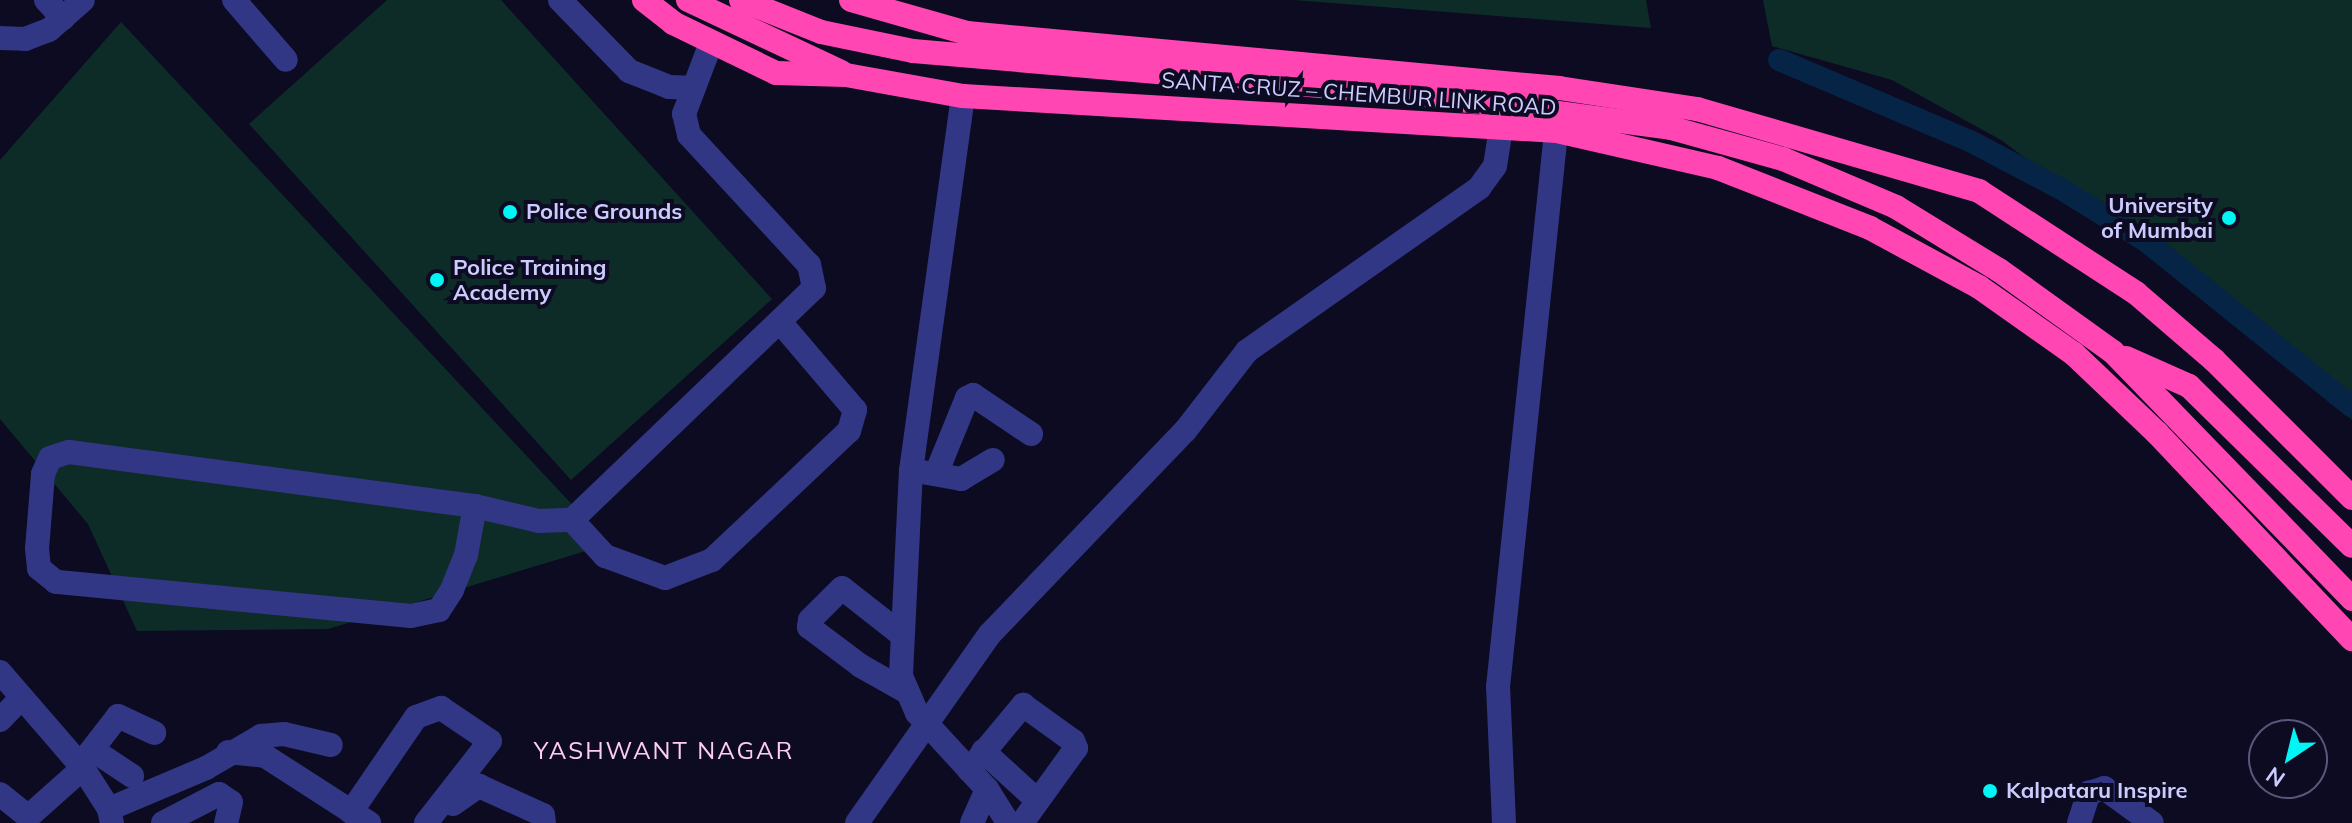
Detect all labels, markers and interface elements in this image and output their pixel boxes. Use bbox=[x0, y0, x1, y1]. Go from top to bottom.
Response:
street label: SANTA CRUZ – CHEMBUR LINK ROAD bbox=[1161, 67, 1557, 121]
place label: University of Mumbai bbox=[2101, 192, 2213, 244]
place label: Police Grounds bbox=[526, 199, 682, 225]
marker: Police Grounds bbox=[501, 203, 519, 221]
marker: University of Mumbai bbox=[2220, 209, 2238, 227]
place label: Police Training Academy bbox=[453, 254, 606, 306]
marker: Police Training Academy bbox=[428, 271, 446, 289]
north arrow bbox=[2248, 719, 2328, 799]
district label: YASHWANT NAGAR bbox=[534, 737, 794, 765]
text: N bbox=[2261, 761, 2290, 793]
place label: Kalpataru Inspire bbox=[2006, 778, 2188, 804]
marker: Kalpataru Inspire bbox=[1981, 782, 1999, 800]

